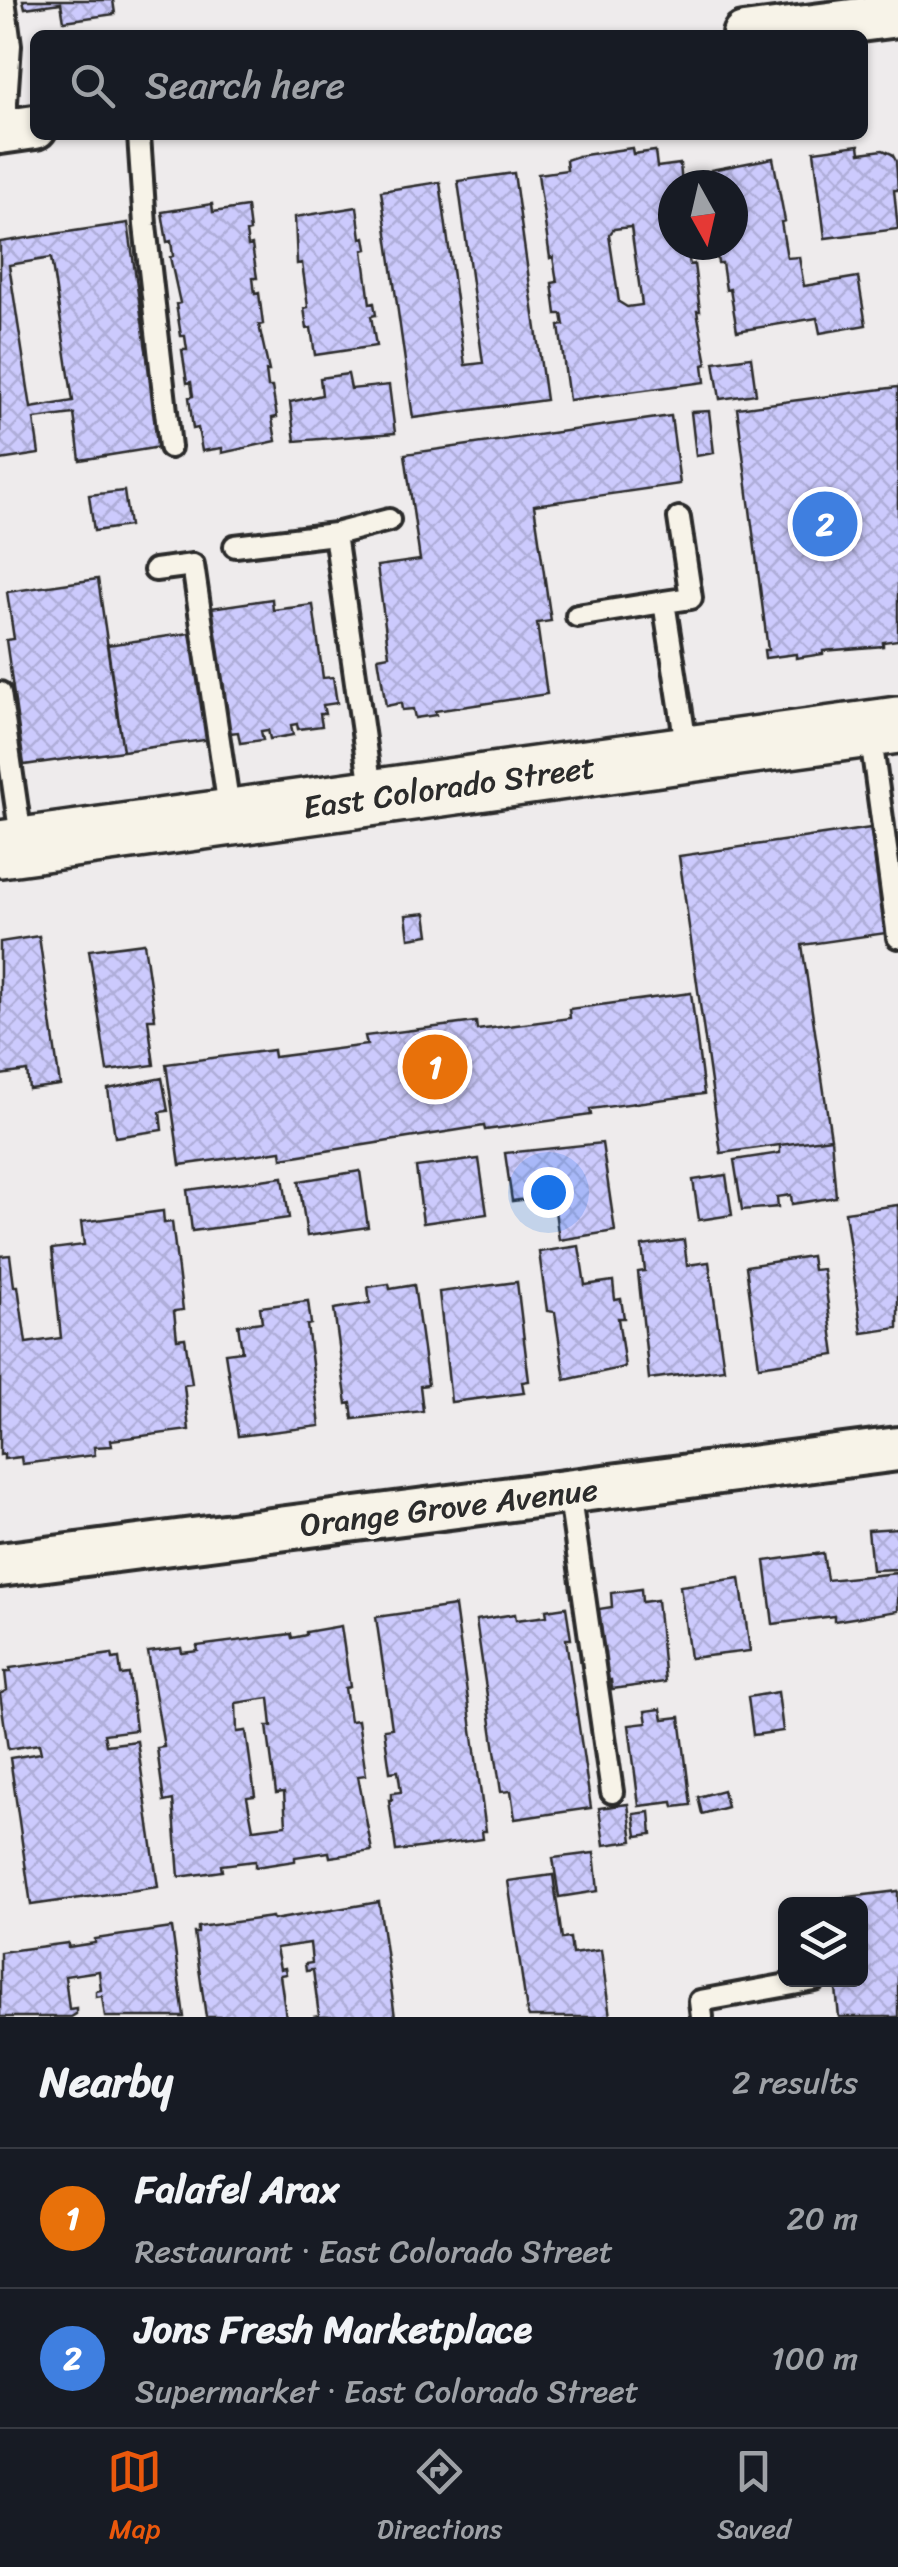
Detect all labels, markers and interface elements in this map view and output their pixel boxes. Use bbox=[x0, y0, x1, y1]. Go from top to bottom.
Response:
search box bbox=[30, 30, 868, 140]
text: Search here bbox=[145, 52, 345, 119]
icon: search bbox=[65, 58, 120, 113]
north arrow bbox=[658, 170, 748, 260]
pin: 2 bbox=[792, 486, 858, 562]
street label: East Colorado Street bbox=[299, 739, 599, 836]
pin: 1 bbox=[402, 1030, 468, 1104]
your location bbox=[523, 1167, 574, 1218]
street label: Orange Grove Avenue bbox=[297, 1461, 601, 1554]
map controls bbox=[778, 1897, 868, 1987]
button: layers bbox=[778, 1897, 868, 1987]
text: Nearby bbox=[40, 2045, 173, 2119]
text: 2 results bbox=[732, 2054, 858, 2111]
text: Falafel Arax bbox=[135, 2156, 339, 2223]
text: 1 bbox=[66, 2190, 79, 2247]
text: 20 m bbox=[786, 2190, 858, 2247]
text: Restaurant · East Colorado Street bbox=[135, 2223, 613, 2280]
text: Jons Fresh Marketplace bbox=[135, 2296, 532, 2363]
text: 2 bbox=[63, 2330, 82, 2387]
text: 100 m bbox=[771, 2330, 858, 2387]
text: Supermarket · East Colorado Street bbox=[135, 2363, 639, 2420]
tab: Map bbox=[107, 2444, 162, 2553]
tab: Directions bbox=[377, 2444, 502, 2553]
tab: Saved bbox=[717, 2444, 791, 2553]

